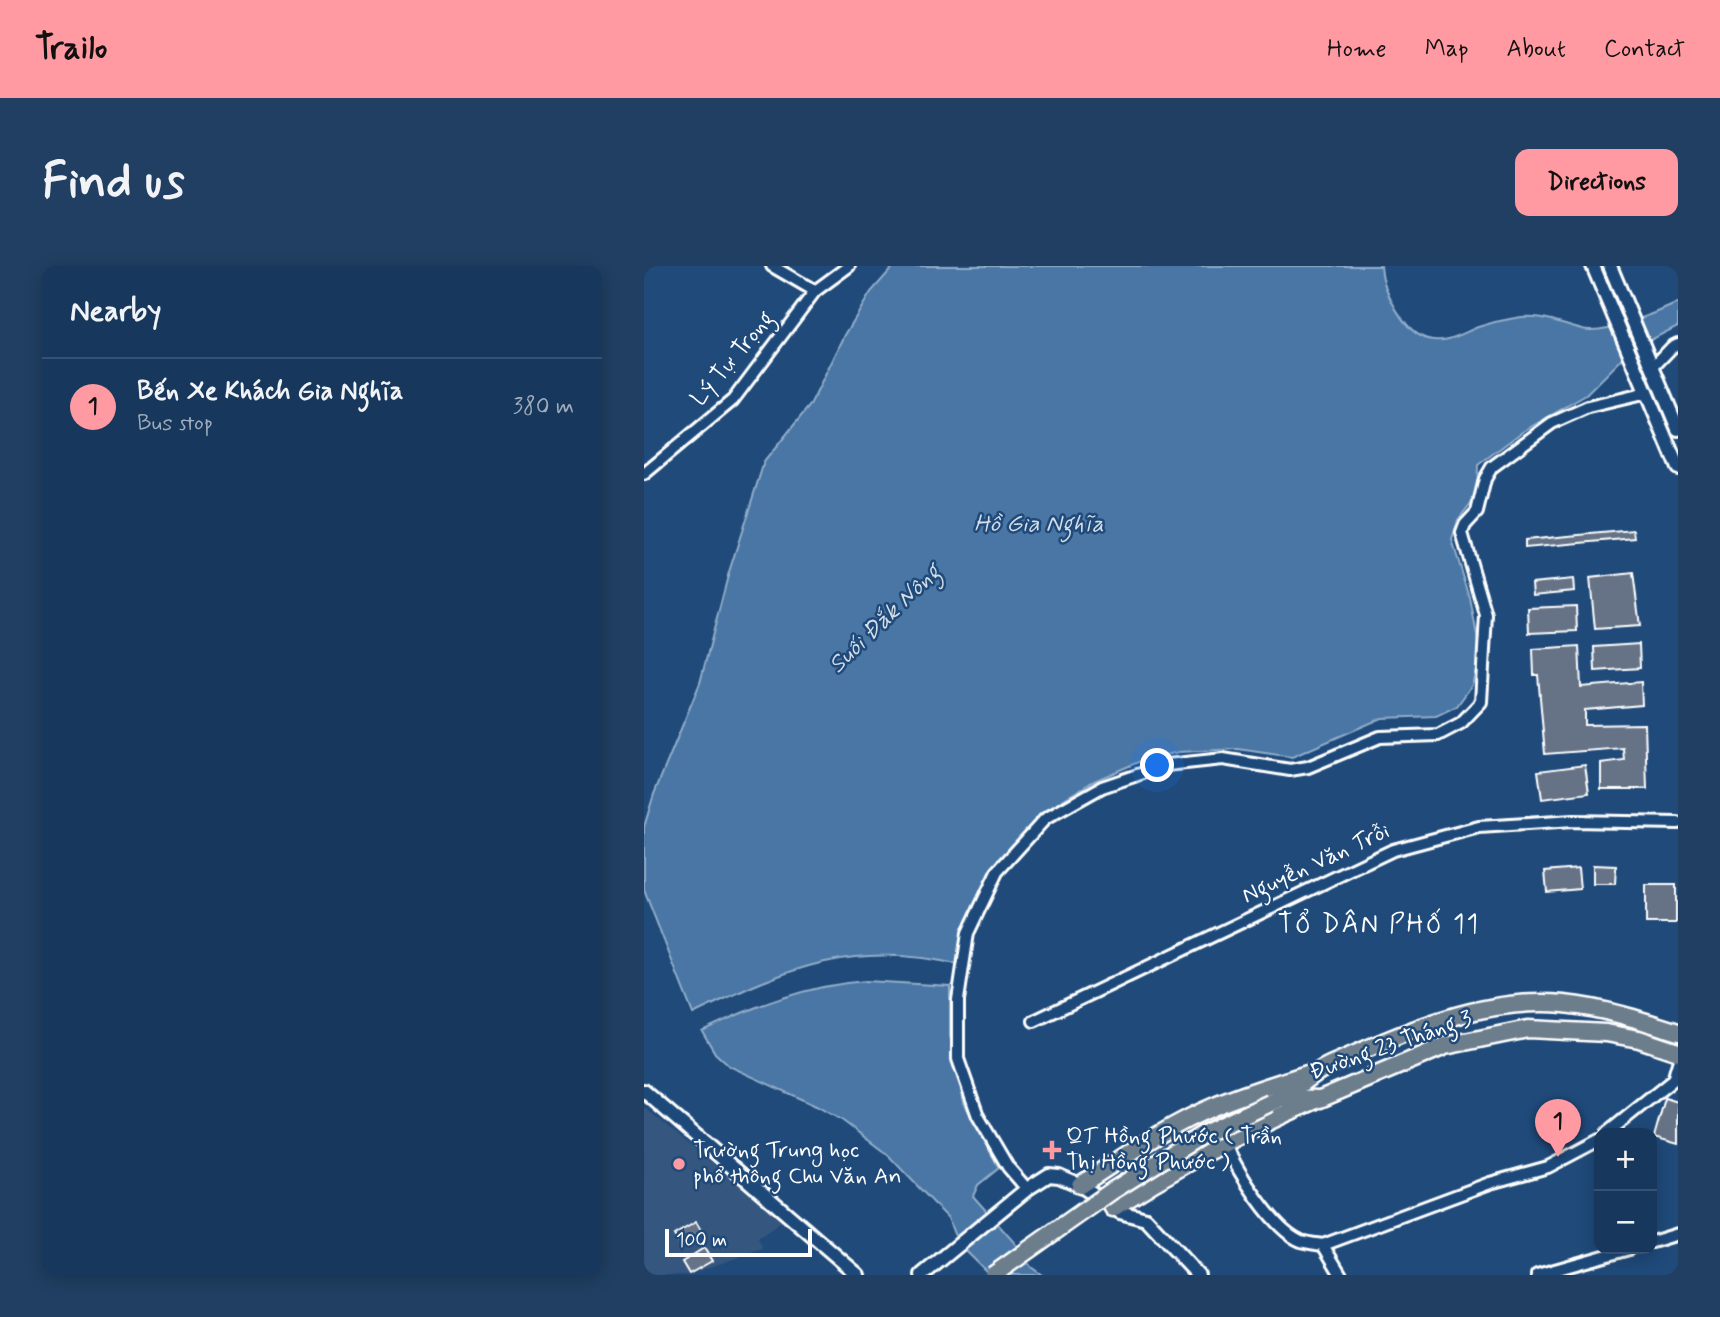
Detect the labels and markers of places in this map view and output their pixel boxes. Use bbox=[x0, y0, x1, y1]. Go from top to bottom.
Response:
pin: 1 bbox=[1535, 1099, 1581, 1157]
place label: QT Hồng Phước ( Trần Thị Hồng Phước ) bbox=[1066, 1122, 1282, 1180]
place label: Trường Trung học phổ thông Chu Văn An bbox=[693, 1136, 902, 1194]
marker: QT Hồng Phước ( Trần Thị Hồng Phước ) bbox=[1044, 1142, 1060, 1158]
marker: Trường Trung học phổ thông Chu Văn An bbox=[671, 1156, 687, 1172]

